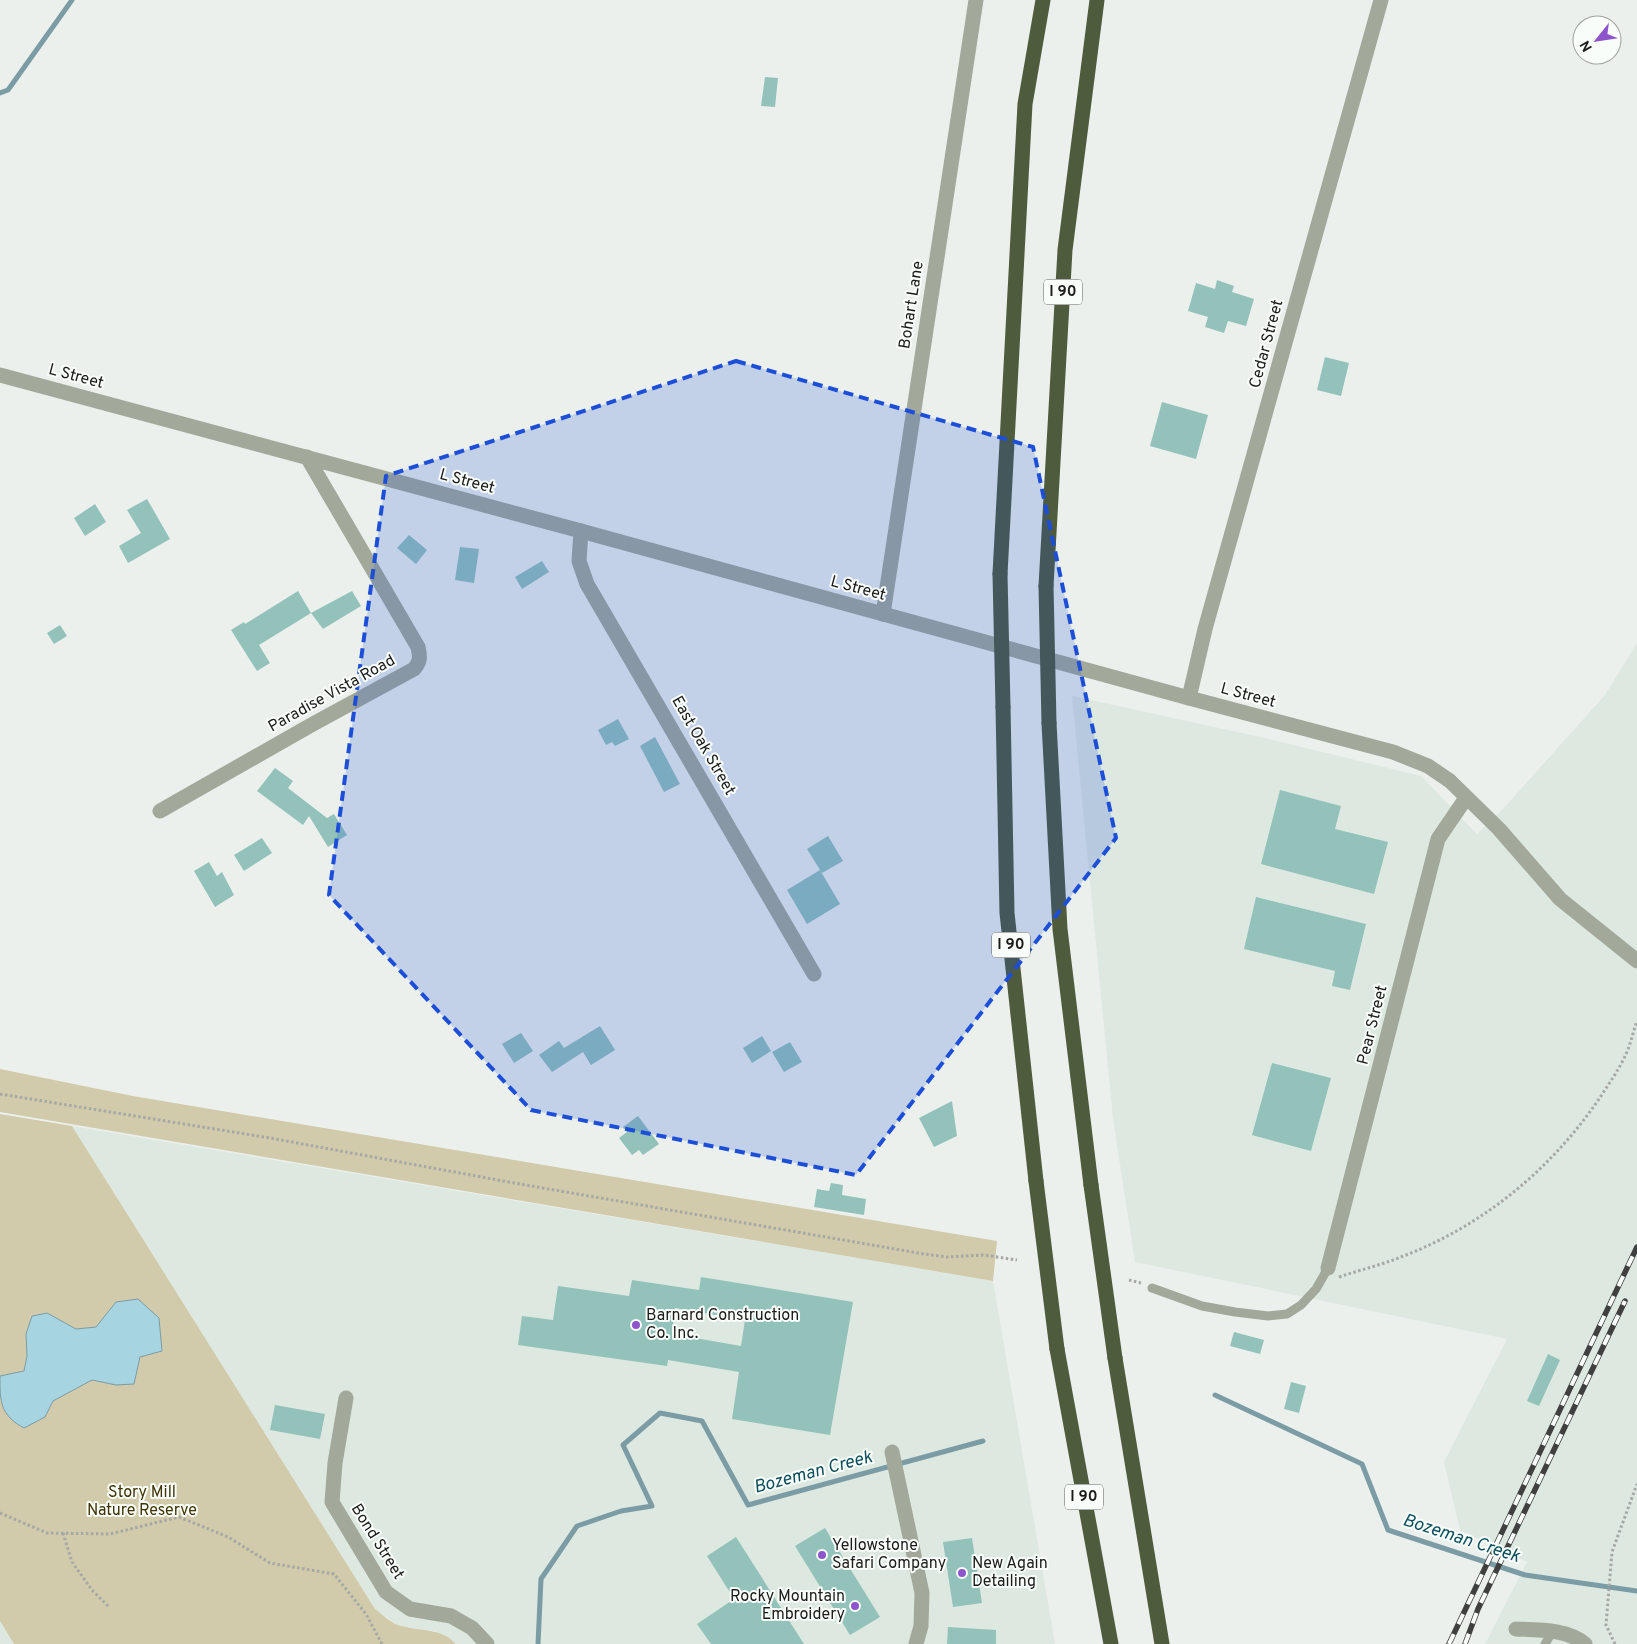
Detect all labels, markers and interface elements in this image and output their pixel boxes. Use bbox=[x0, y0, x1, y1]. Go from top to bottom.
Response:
north arrow bbox=[1572, 15, 1622, 65]
text: N bbox=[1577, 37, 1597, 54]
street label: Bohart Lane bbox=[895, 259, 929, 351]
road number: I 90 bbox=[1044, 280, 1082, 304]
street label: Cedar Street bbox=[1246, 297, 1288, 391]
street label: L Street bbox=[46, 360, 106, 394]
street label: L Street bbox=[437, 465, 497, 499]
street label: L Street bbox=[828, 572, 888, 606]
street label: Paradise Vista Road bbox=[265, 651, 399, 737]
street label: L Street bbox=[1218, 679, 1278, 713]
street label: East Oak Street bbox=[667, 693, 739, 799]
road number: I 90 bbox=[992, 932, 1030, 958]
street label: Pear Street bbox=[1353, 983, 1393, 1067]
place label: Barnard Construction Co. Inc. bbox=[646, 1306, 799, 1344]
marker: Barnard Construction Co. Inc. bbox=[630, 1319, 642, 1331]
water label: Bozeman Creek bbox=[751, 1446, 876, 1500]
park label: Story Mill Nature Reserve bbox=[87, 1483, 197, 1521]
road number: I 90 bbox=[1065, 1484, 1103, 1510]
street label: Bond Street bbox=[346, 1500, 408, 1584]
water label: Bozeman Creek bbox=[1400, 1509, 1523, 1569]
place label: Yellowstone Safari Company bbox=[832, 1536, 946, 1574]
marker: Yellowstone Safari Company bbox=[816, 1549, 828, 1561]
place label: New Again Detailing bbox=[972, 1554, 1048, 1592]
marker: New Again Detailing bbox=[956, 1567, 968, 1579]
place label: Rocky Mountain Embroidery bbox=[730, 1587, 845, 1625]
marker: Rocky Mountain Embroidery bbox=[849, 1600, 861, 1612]

